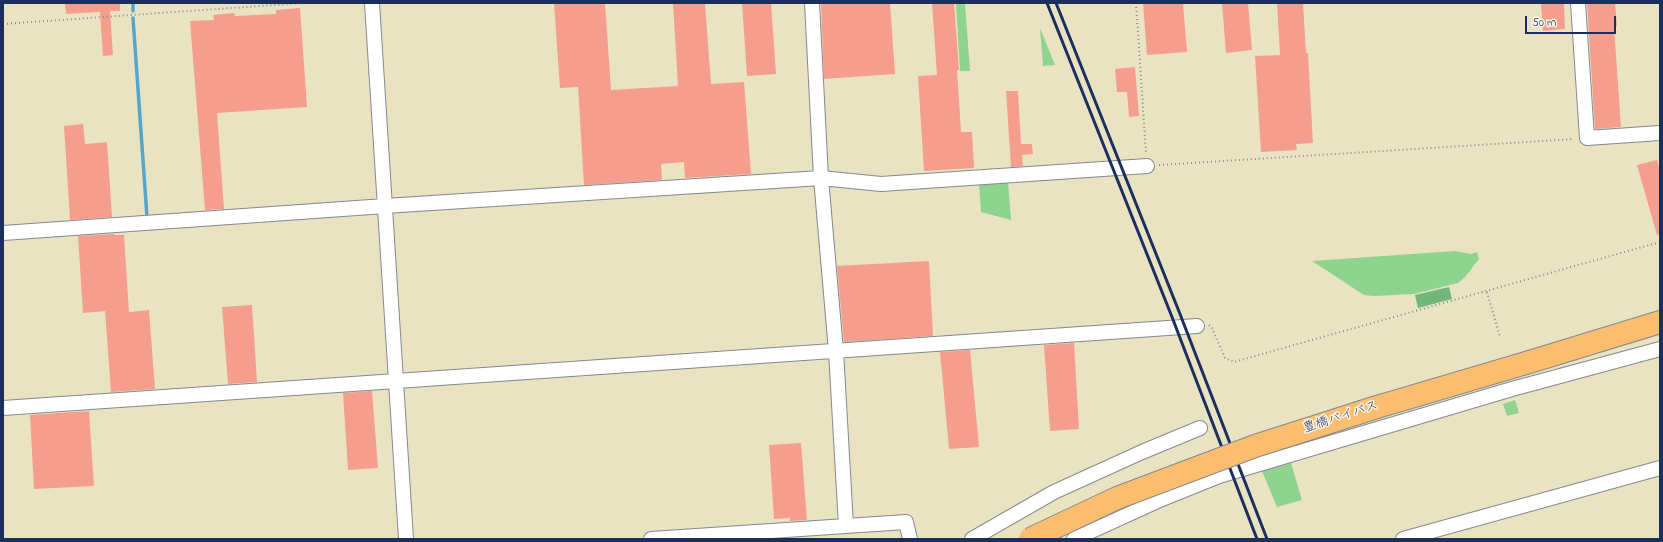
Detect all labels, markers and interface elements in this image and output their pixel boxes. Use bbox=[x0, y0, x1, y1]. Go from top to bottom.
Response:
scale bar bbox=[1527, 8, 1618, 34]
text: 50 m bbox=[1532, 14, 1556, 32]
street label: 豊橋バイパス bbox=[1301, 399, 1381, 437]

